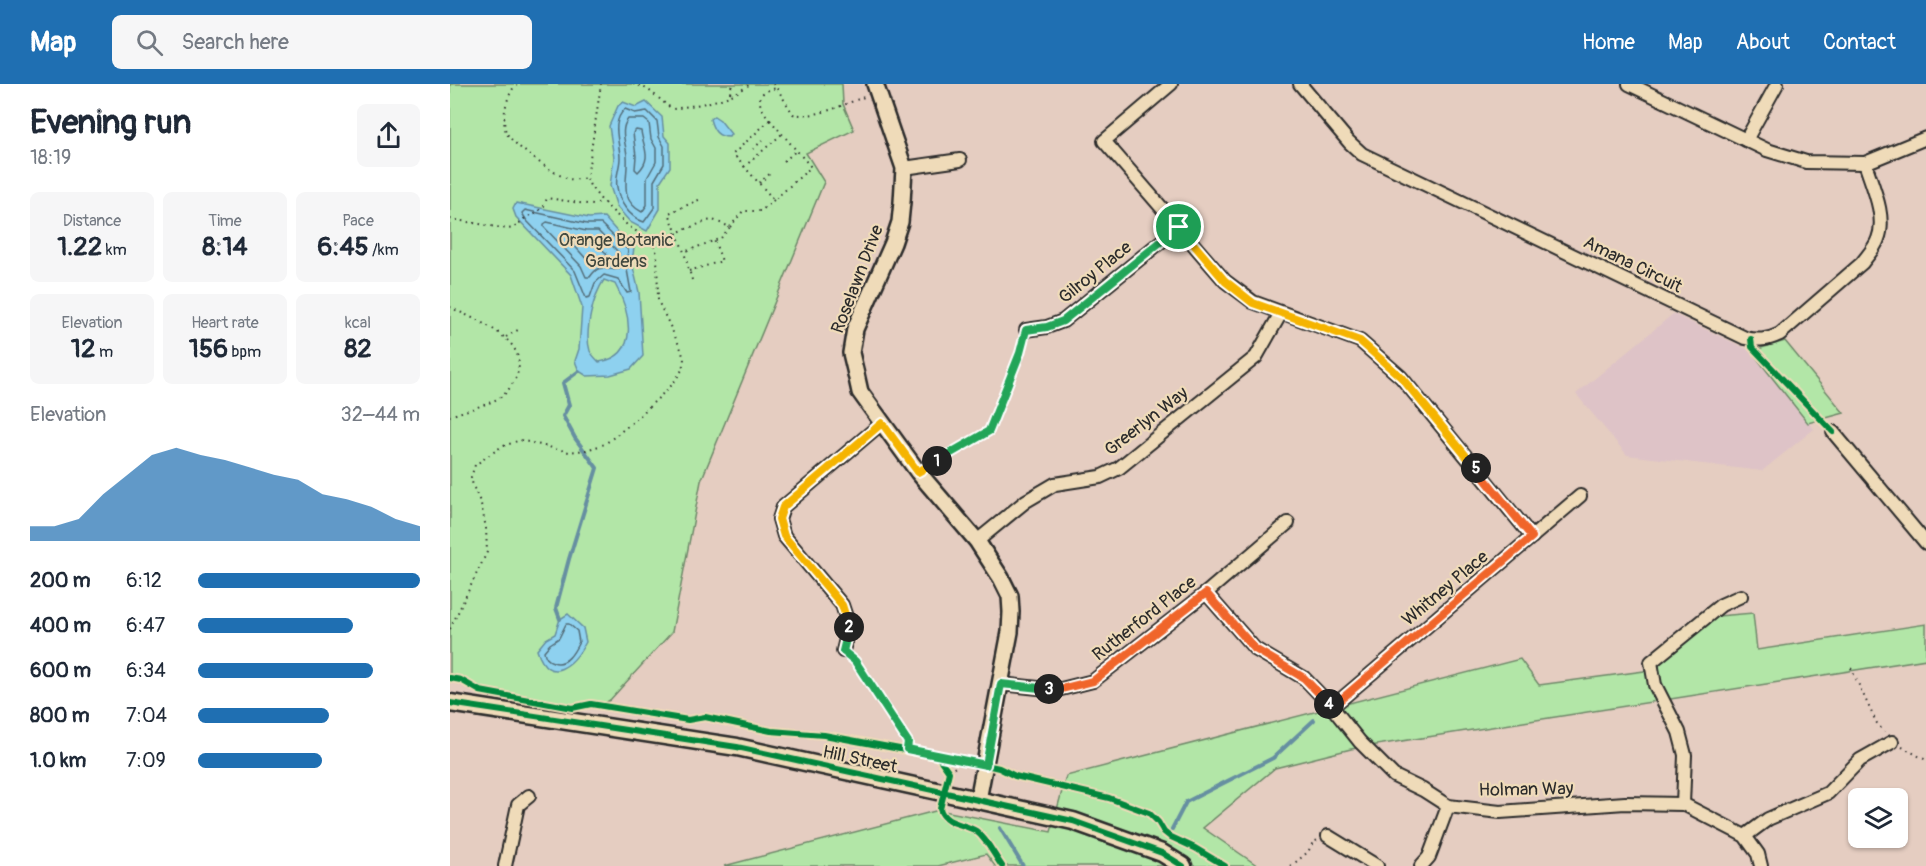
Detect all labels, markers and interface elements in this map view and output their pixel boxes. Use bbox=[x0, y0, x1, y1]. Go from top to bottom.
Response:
search box bbox=[112, 15, 532, 69]
text: Map bbox=[30, 25, 76, 60]
icon: search bbox=[133, 26, 166, 59]
text: Search here bbox=[181, 28, 289, 56]
text: Home bbox=[1582, 29, 1635, 56]
text: Map bbox=[1668, 29, 1703, 56]
text: About bbox=[1736, 29, 1790, 56]
text: Contact bbox=[1823, 29, 1896, 56]
text: Evening run bbox=[30, 102, 191, 143]
button: share bbox=[357, 104, 420, 167]
text: 18:19 bbox=[30, 145, 71, 170]
pin bbox=[1153, 201, 1204, 252]
icon: arrive bbox=[1162, 210, 1195, 243]
text: Distance bbox=[63, 211, 121, 231]
text: Time bbox=[208, 211, 242, 231]
text: Pace bbox=[342, 211, 374, 231]
street label: Roselawn Drive bbox=[826, 222, 889, 337]
park label: Orange Botanic Gardens bbox=[558, 229, 674, 273]
text: 1.22 bbox=[57, 231, 102, 263]
text: 8:14 bbox=[202, 231, 248, 263]
text: 6:45 bbox=[317, 231, 369, 263]
street label: Amana Circuit bbox=[1580, 231, 1687, 299]
street label: Gilroy Place bbox=[1054, 236, 1137, 309]
text: km bbox=[102, 240, 127, 260]
text: /km bbox=[369, 240, 399, 260]
text: Elevation bbox=[62, 313, 122, 333]
text: Heart rate bbox=[191, 313, 259, 333]
text: kcal bbox=[345, 313, 371, 333]
text: 12 bbox=[71, 333, 96, 365]
text: 156 bbox=[189, 333, 228, 365]
text: 82 bbox=[344, 333, 372, 365]
text: m bbox=[96, 342, 113, 362]
text: bpm bbox=[228, 342, 261, 362]
street label: Greerlyn Way bbox=[1100, 381, 1193, 461]
text: Elevation bbox=[30, 402, 106, 427]
text: 32–44 m bbox=[341, 402, 420, 427]
pin: 1 bbox=[922, 446, 952, 476]
text: 1 bbox=[934, 451, 940, 471]
pin: 5 bbox=[1461, 453, 1491, 483]
text: 5 bbox=[1472, 458, 1480, 478]
street label: Whitney Place bbox=[1397, 546, 1493, 631]
text: 200 m bbox=[30, 568, 91, 593]
text: 6:12 bbox=[126, 568, 162, 593]
street label: Rutherford Place bbox=[1088, 571, 1201, 666]
pin: 2 bbox=[834, 612, 864, 642]
text: 400 m bbox=[30, 613, 91, 638]
text: 6:47 bbox=[126, 613, 165, 638]
text: 2 bbox=[845, 617, 853, 637]
text: 600 m bbox=[30, 658, 91, 683]
text: 6:34 bbox=[126, 658, 166, 683]
pin: 3 bbox=[1034, 674, 1064, 704]
text: 3 bbox=[1045, 679, 1053, 699]
pin: 4 bbox=[1314, 689, 1344, 719]
text: 4 bbox=[1324, 694, 1334, 714]
text: 800 m bbox=[30, 703, 90, 728]
text: 7:04 bbox=[126, 703, 167, 728]
street label: Hill Street bbox=[820, 740, 900, 779]
text: 1.0 km bbox=[30, 748, 86, 773]
text: 7:09 bbox=[126, 748, 166, 773]
street label: Holman Way bbox=[1478, 777, 1574, 802]
map controls bbox=[1848, 788, 1908, 848]
button: layers bbox=[1848, 788, 1908, 848]

